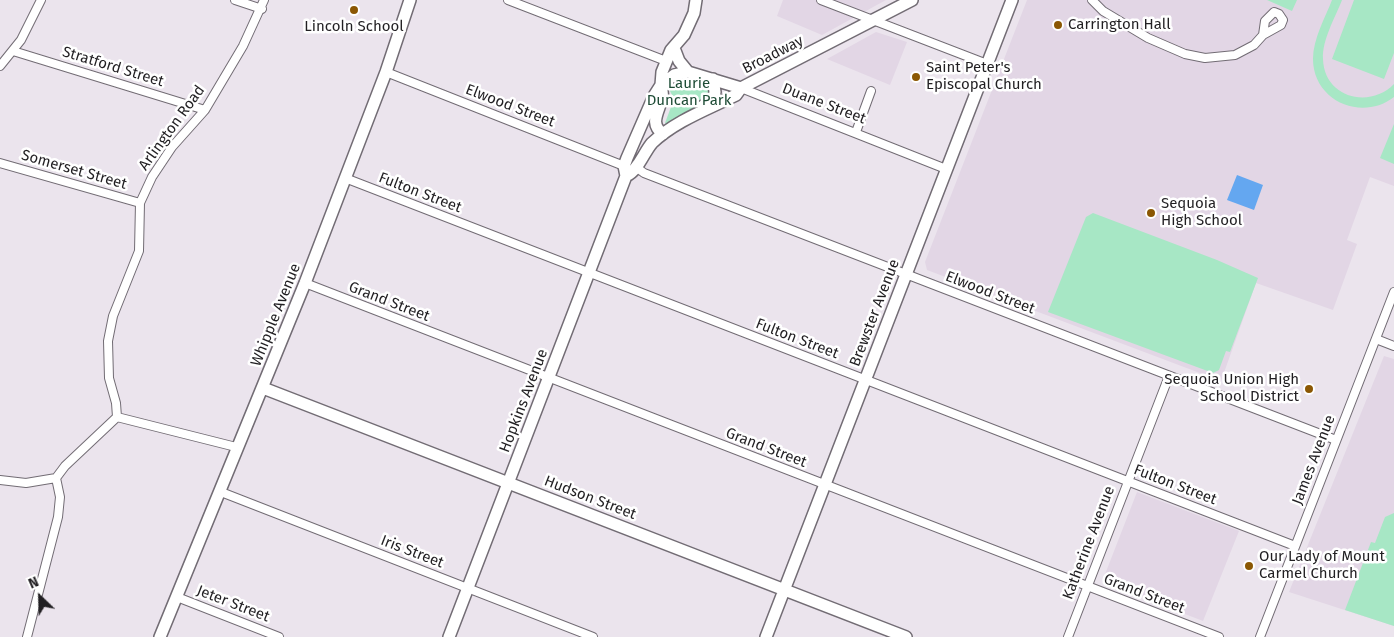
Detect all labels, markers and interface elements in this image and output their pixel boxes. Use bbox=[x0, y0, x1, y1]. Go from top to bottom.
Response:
marker: Lincoln School bbox=[348, 4, 360, 16]
place label: Carrington Hall bbox=[1068, 16, 1171, 34]
place label: Lincoln School bbox=[304, 18, 404, 36]
marker: Carrington Hall bbox=[1052, 19, 1064, 31]
street label: Broadway bbox=[739, 32, 807, 78]
street label: Stratford Street bbox=[60, 43, 166, 91]
place label: Saint Peter's Episcopal Church bbox=[926, 59, 1042, 94]
marker: Saint Peter's Episcopal Church bbox=[910, 71, 922, 83]
park label: Laurie Duncan Park bbox=[647, 75, 731, 110]
street label: Duane Street bbox=[780, 80, 868, 128]
street label: Elwood Street bbox=[463, 81, 557, 131]
street label: Arlington Road bbox=[135, 82, 209, 174]
street label: Somerset Street bbox=[19, 146, 129, 194]
street label: Fulton Street bbox=[376, 169, 464, 217]
place label: Sequoia High School bbox=[1161, 195, 1242, 230]
marker: Sequoia High School bbox=[1145, 207, 1157, 219]
street label: Brewster Avenue bbox=[846, 257, 904, 369]
street label: Whipple Avenue bbox=[247, 261, 305, 369]
street label: Elwood Street bbox=[943, 268, 1037, 318]
street label: Grand Street bbox=[346, 278, 432, 326]
street label: Fulton Street bbox=[753, 315, 841, 363]
street label: Hopkins Avenue bbox=[496, 347, 552, 455]
place label: Sequoia Union High School District bbox=[1164, 371, 1299, 406]
marker: Sequoia Union High School District bbox=[1303, 383, 1315, 395]
street label: James Avenue bbox=[1289, 413, 1339, 507]
street label: Grand Street bbox=[723, 424, 809, 472]
street label: Fulton Street bbox=[1131, 461, 1219, 509]
street label: Hudson Street bbox=[541, 472, 639, 524]
street label: Katherine Avenue bbox=[1059, 484, 1119, 602]
street label: Iris Street bbox=[378, 532, 446, 572]
place label: Our Lady of Mount Carmel Church bbox=[1259, 548, 1385, 583]
marker: Our Lady of Mount Carmel Church bbox=[1243, 560, 1255, 572]
street label: Grand Street bbox=[1101, 570, 1187, 618]
north arrow bbox=[15, 572, 65, 622]
text: N bbox=[26, 573, 41, 592]
street label: Jeter Street bbox=[194, 582, 272, 626]

